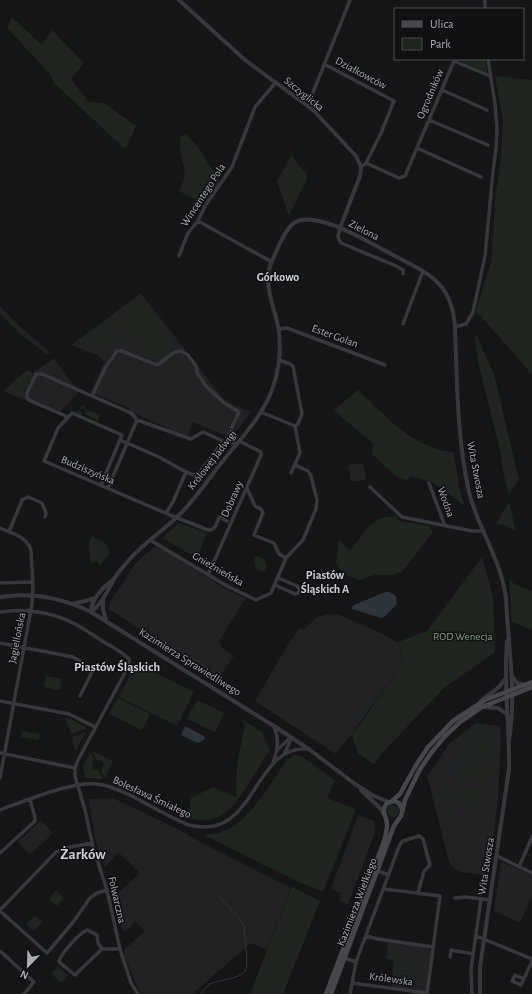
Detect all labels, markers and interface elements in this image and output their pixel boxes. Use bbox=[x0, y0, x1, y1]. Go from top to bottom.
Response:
legend bbox=[394, 8, 524, 60]
text: Ulica bbox=[430, 18, 454, 30]
text: Park bbox=[430, 38, 451, 50]
street label: Działkowców bbox=[333, 55, 389, 91]
street label: Ogrodników bbox=[415, 67, 446, 120]
street label: Szczyglicka bbox=[282, 75, 326, 113]
street label: Wincentego Pola bbox=[179, 162, 227, 228]
street label: Zielona bbox=[347, 218, 381, 242]
district label: Górkowo bbox=[257, 271, 299, 283]
street label: Ester Golan bbox=[310, 323, 360, 349]
street label: Królowej Jadwigi bbox=[186, 428, 238, 492]
street label: Wita Stwosza bbox=[465, 441, 487, 499]
street label: Budziszyńska bbox=[59, 454, 117, 486]
street label: Dobrawy bbox=[219, 479, 245, 519]
street label: Wodna bbox=[435, 485, 457, 519]
street label: Gnieźnieńska bbox=[190, 550, 246, 588]
district label: Piastów Śląskich A bbox=[301, 569, 350, 595]
street label: Jagiellońska bbox=[7, 612, 27, 664]
street label: Kazimierza Sprawiedliwego bbox=[137, 626, 243, 698]
park label: ROD Wenecja bbox=[433, 631, 493, 642]
district label: Piastów Śląskich bbox=[74, 659, 160, 674]
street label: Bolesława Śmiałego bbox=[111, 773, 193, 820]
street label: Wita Stwosza bbox=[476, 837, 496, 895]
district label: Żarków bbox=[60, 846, 106, 862]
street label: Kazimierza Wielkiego bbox=[335, 856, 379, 948]
street label: Folwarczna bbox=[106, 875, 128, 925]
north arrow bbox=[8, 946, 48, 986]
text: N bbox=[19, 968, 30, 981]
street label: Królewska bbox=[368, 970, 414, 988]

